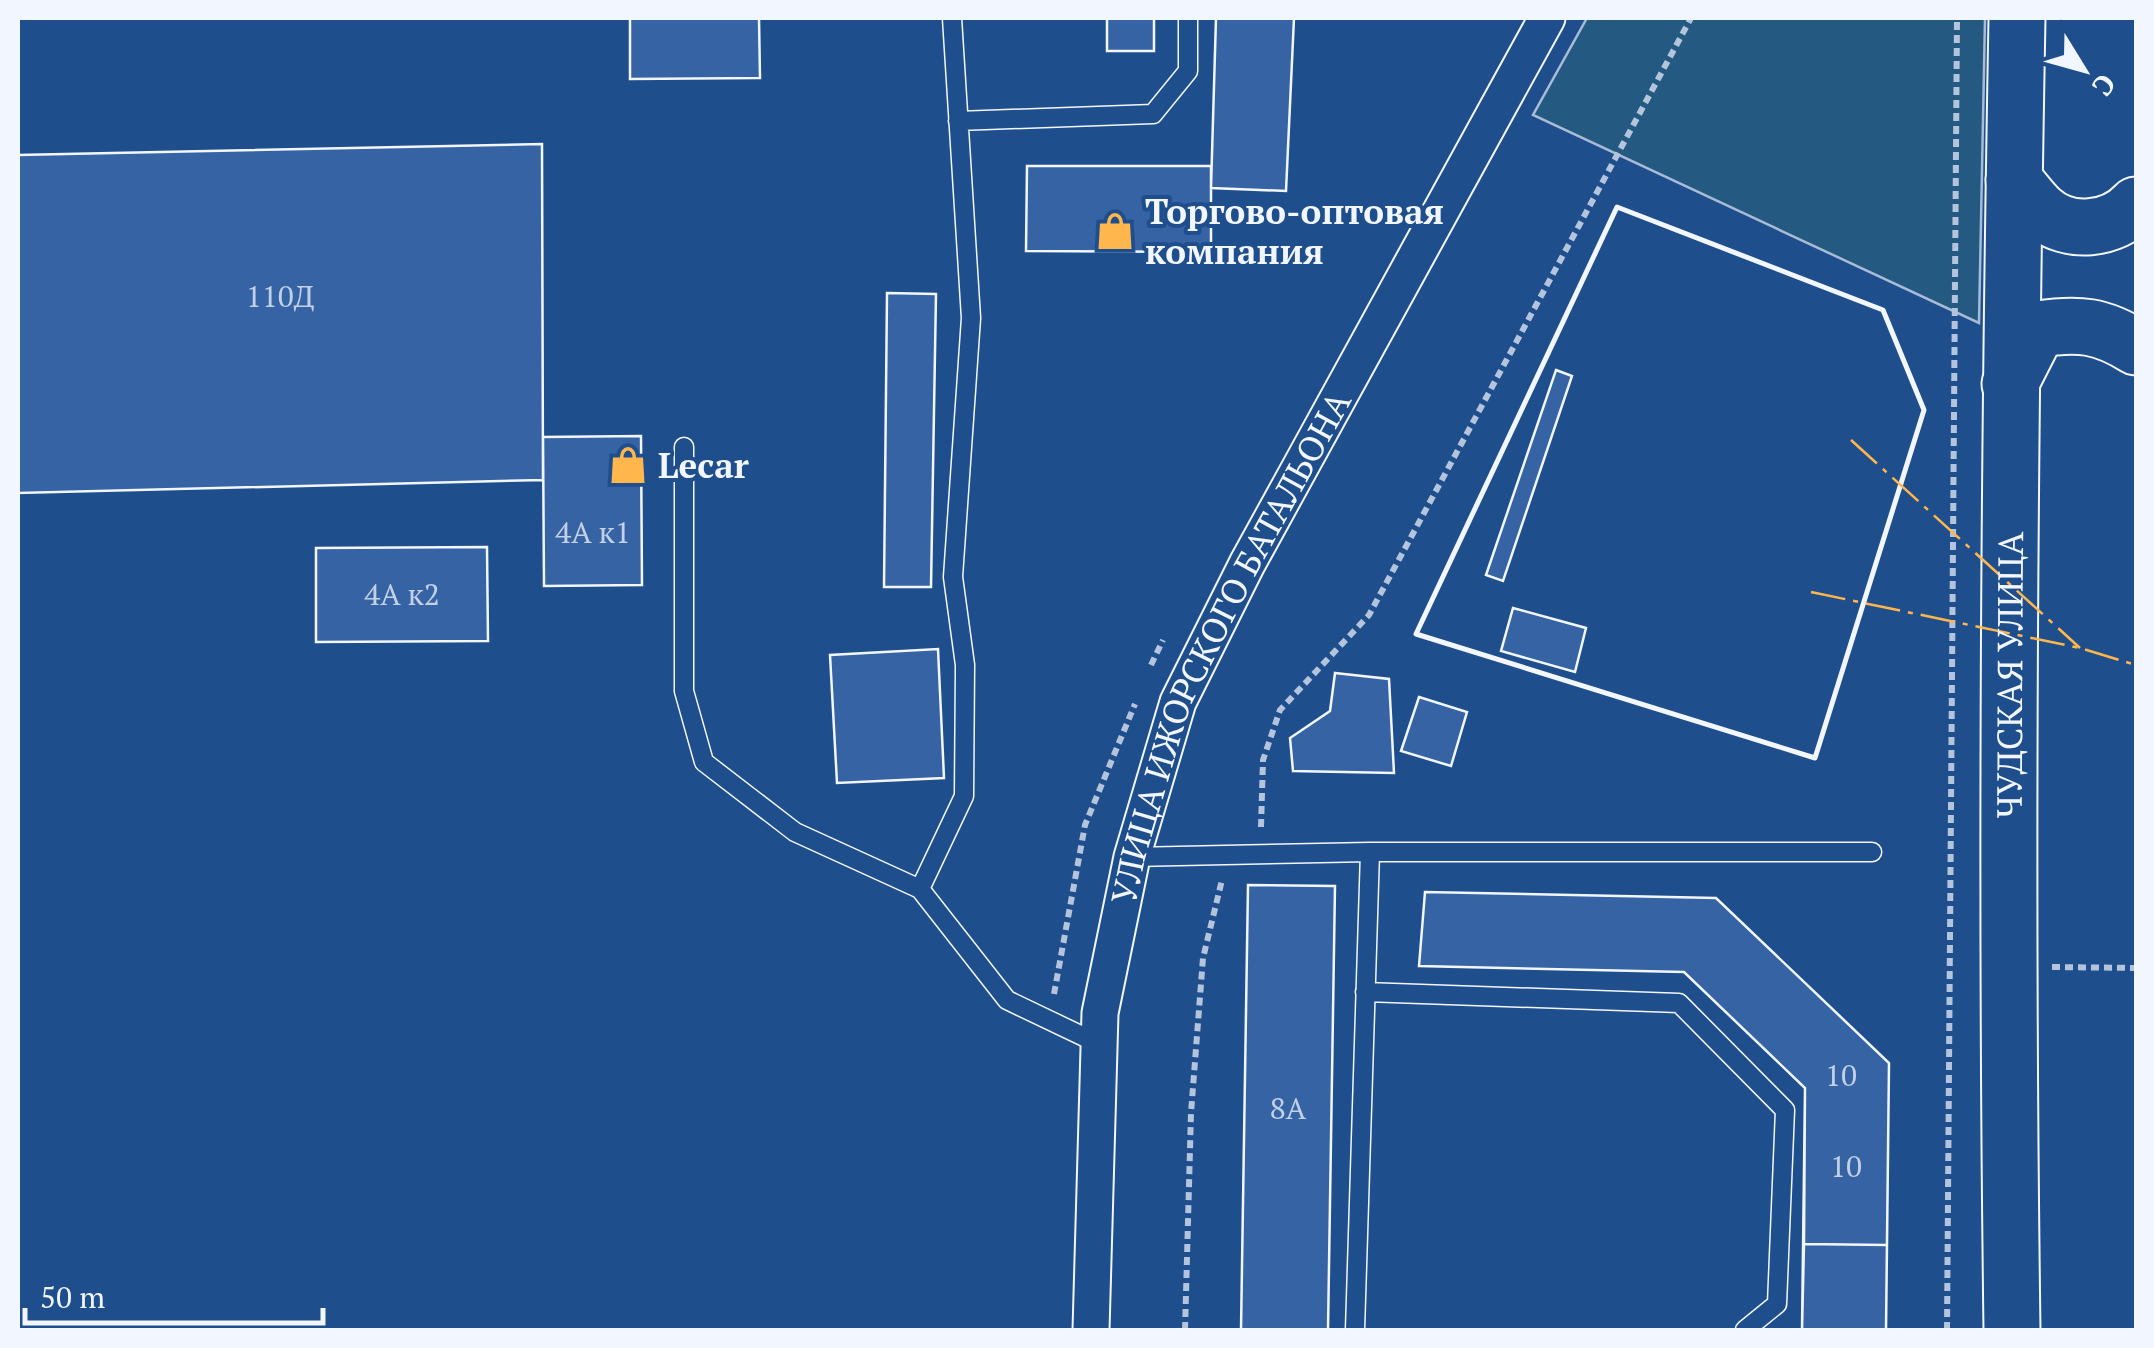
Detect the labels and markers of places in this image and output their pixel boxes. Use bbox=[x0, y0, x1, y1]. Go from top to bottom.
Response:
place label: Торгово-оптовая компания bbox=[1145, 188, 1444, 274]
shop icon: Торгово-оптовая компания bbox=[1094, 210, 1136, 252]
place label: Lecar bbox=[658, 442, 749, 488]
shop icon: Lecar bbox=[607, 444, 649, 486]

